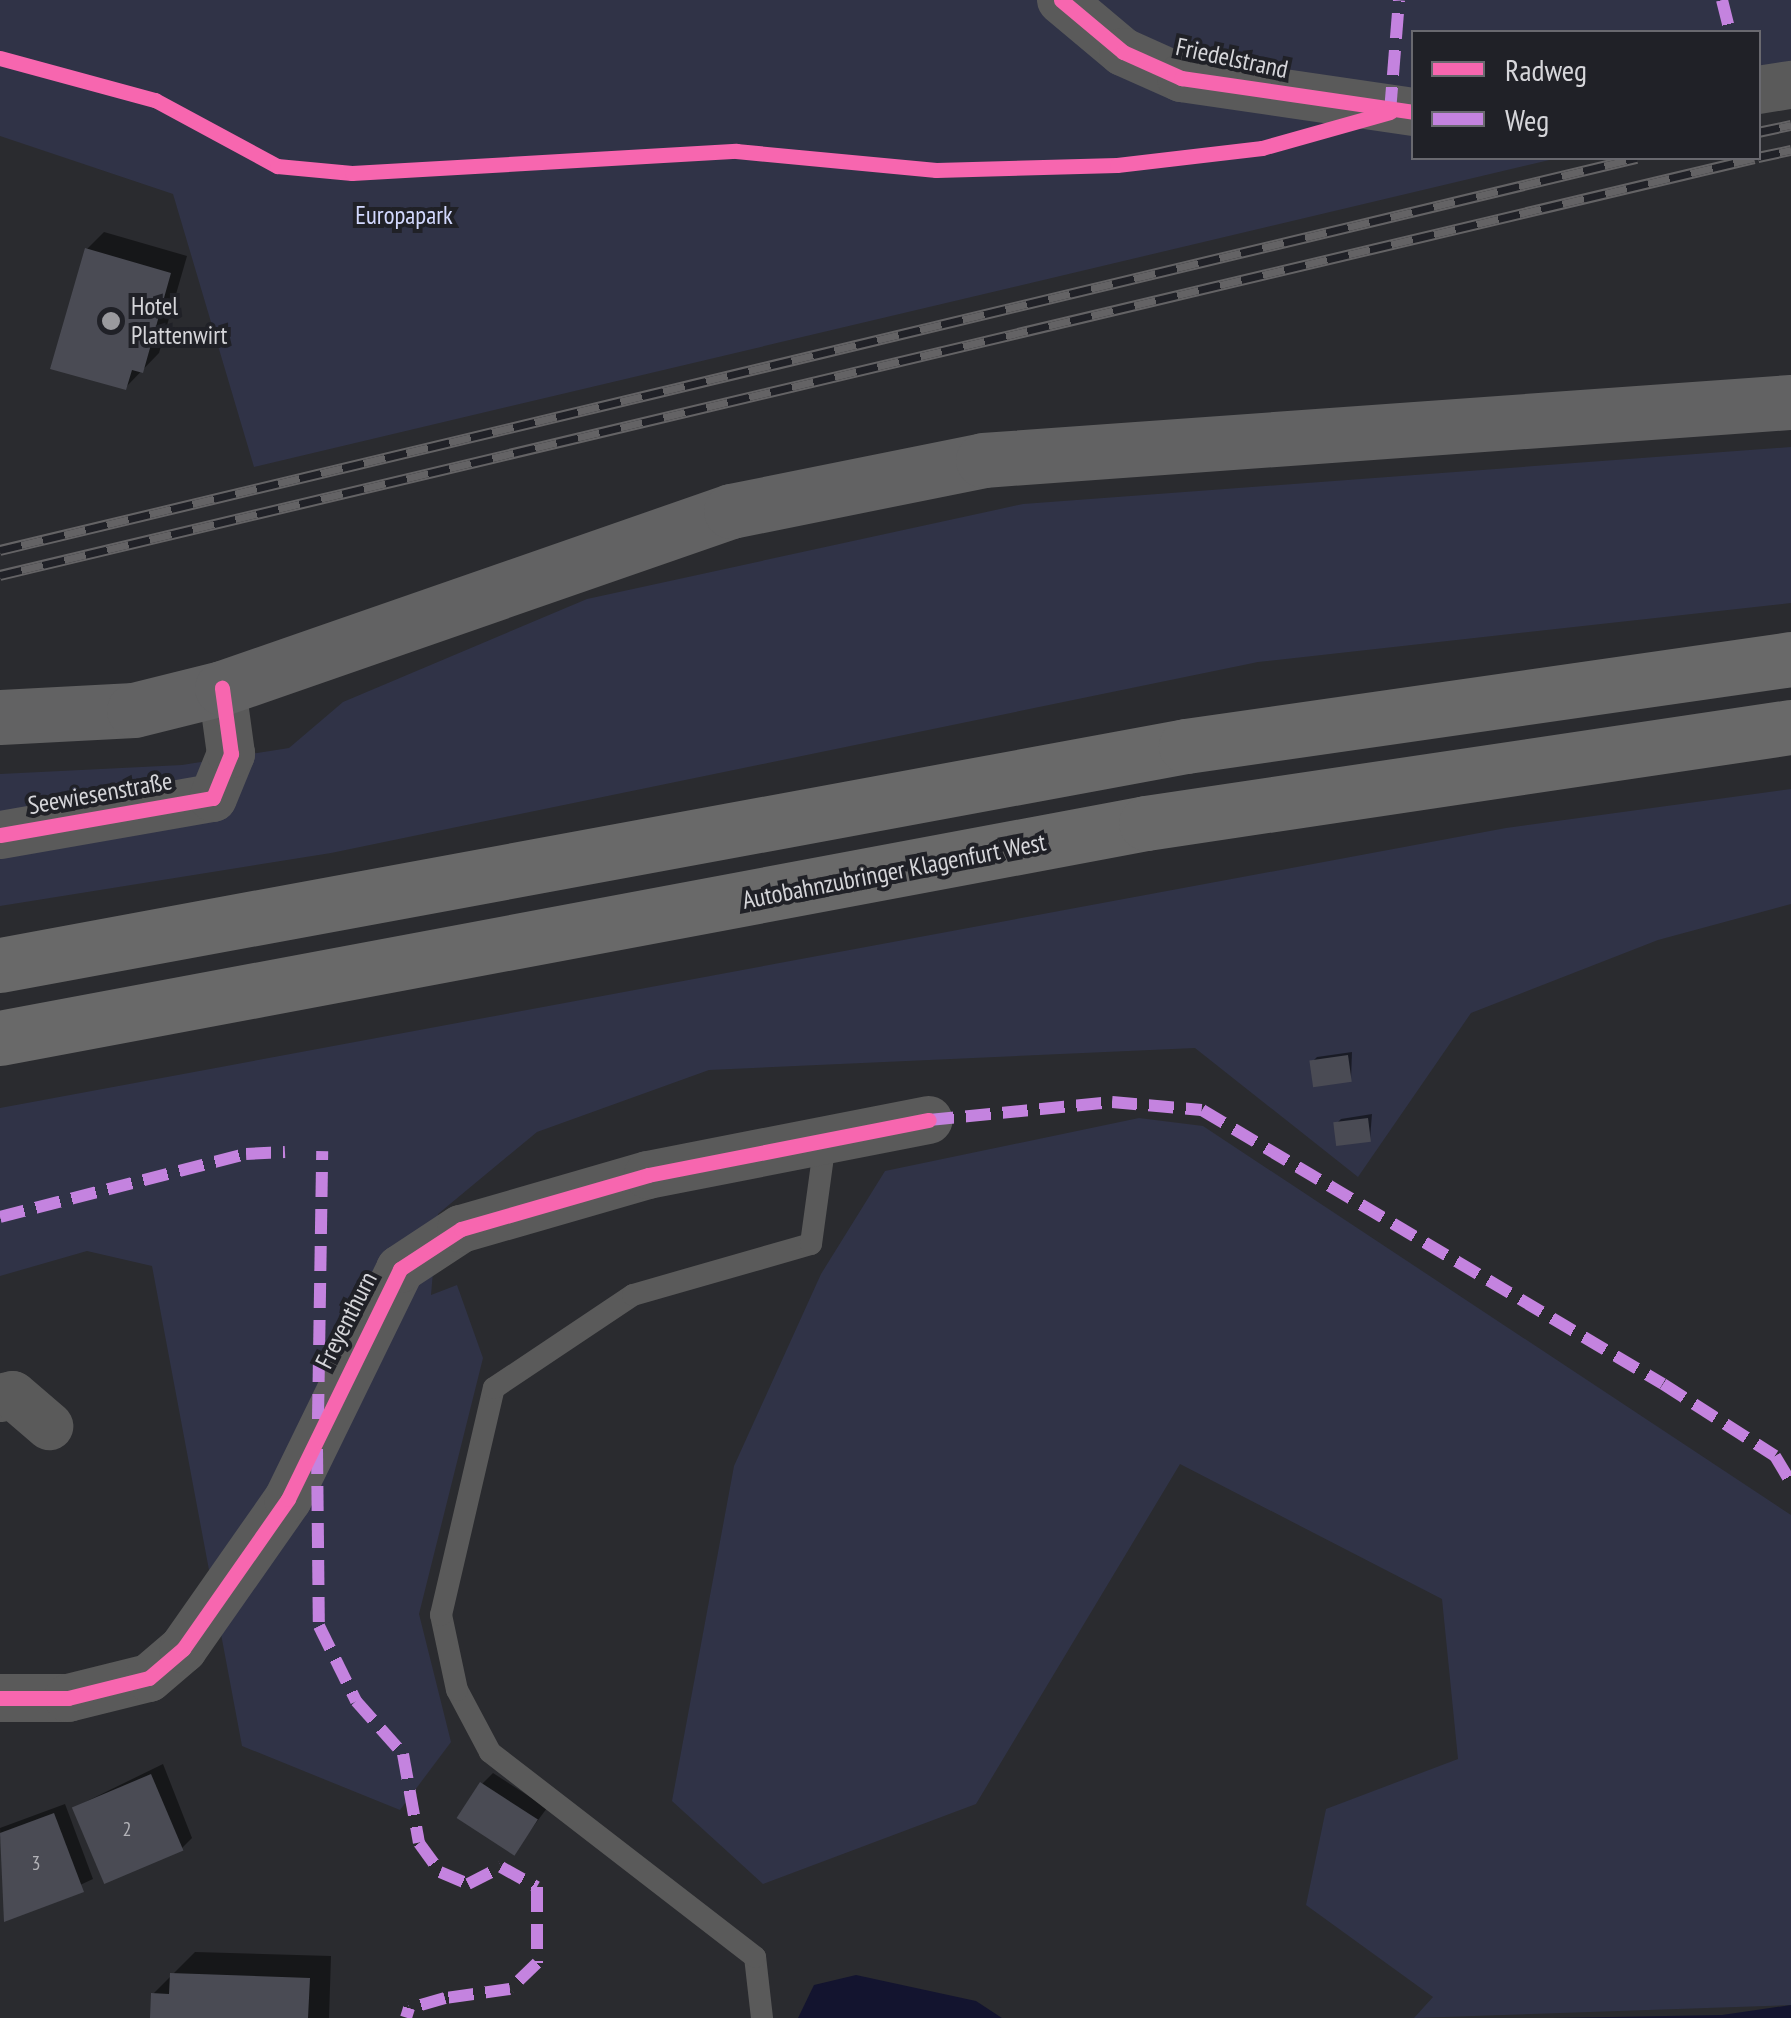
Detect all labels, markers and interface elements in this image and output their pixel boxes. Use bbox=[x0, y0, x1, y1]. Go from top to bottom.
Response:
legend bbox=[1411, 30, 1761, 160]
street label: Friedelstrand bbox=[1173, 31, 1291, 85]
text: Radweg bbox=[1505, 50, 1587, 89]
text: Weg bbox=[1505, 100, 1549, 139]
park label: Europapark bbox=[355, 200, 453, 230]
place label: Hotel Plattenwirt bbox=[131, 292, 227, 351]
marker: Hotel Plattenwirt bbox=[100, 310, 122, 332]
street label: Seewiesenstraße bbox=[26, 766, 174, 820]
street label: Autobahnzubringer Klagenfurt West bbox=[740, 827, 1048, 915]
street label: Freyenthurn bbox=[309, 1267, 383, 1373]
house number: 2 bbox=[123, 1817, 131, 1841]
house number: 3 bbox=[32, 1851, 40, 1875]

